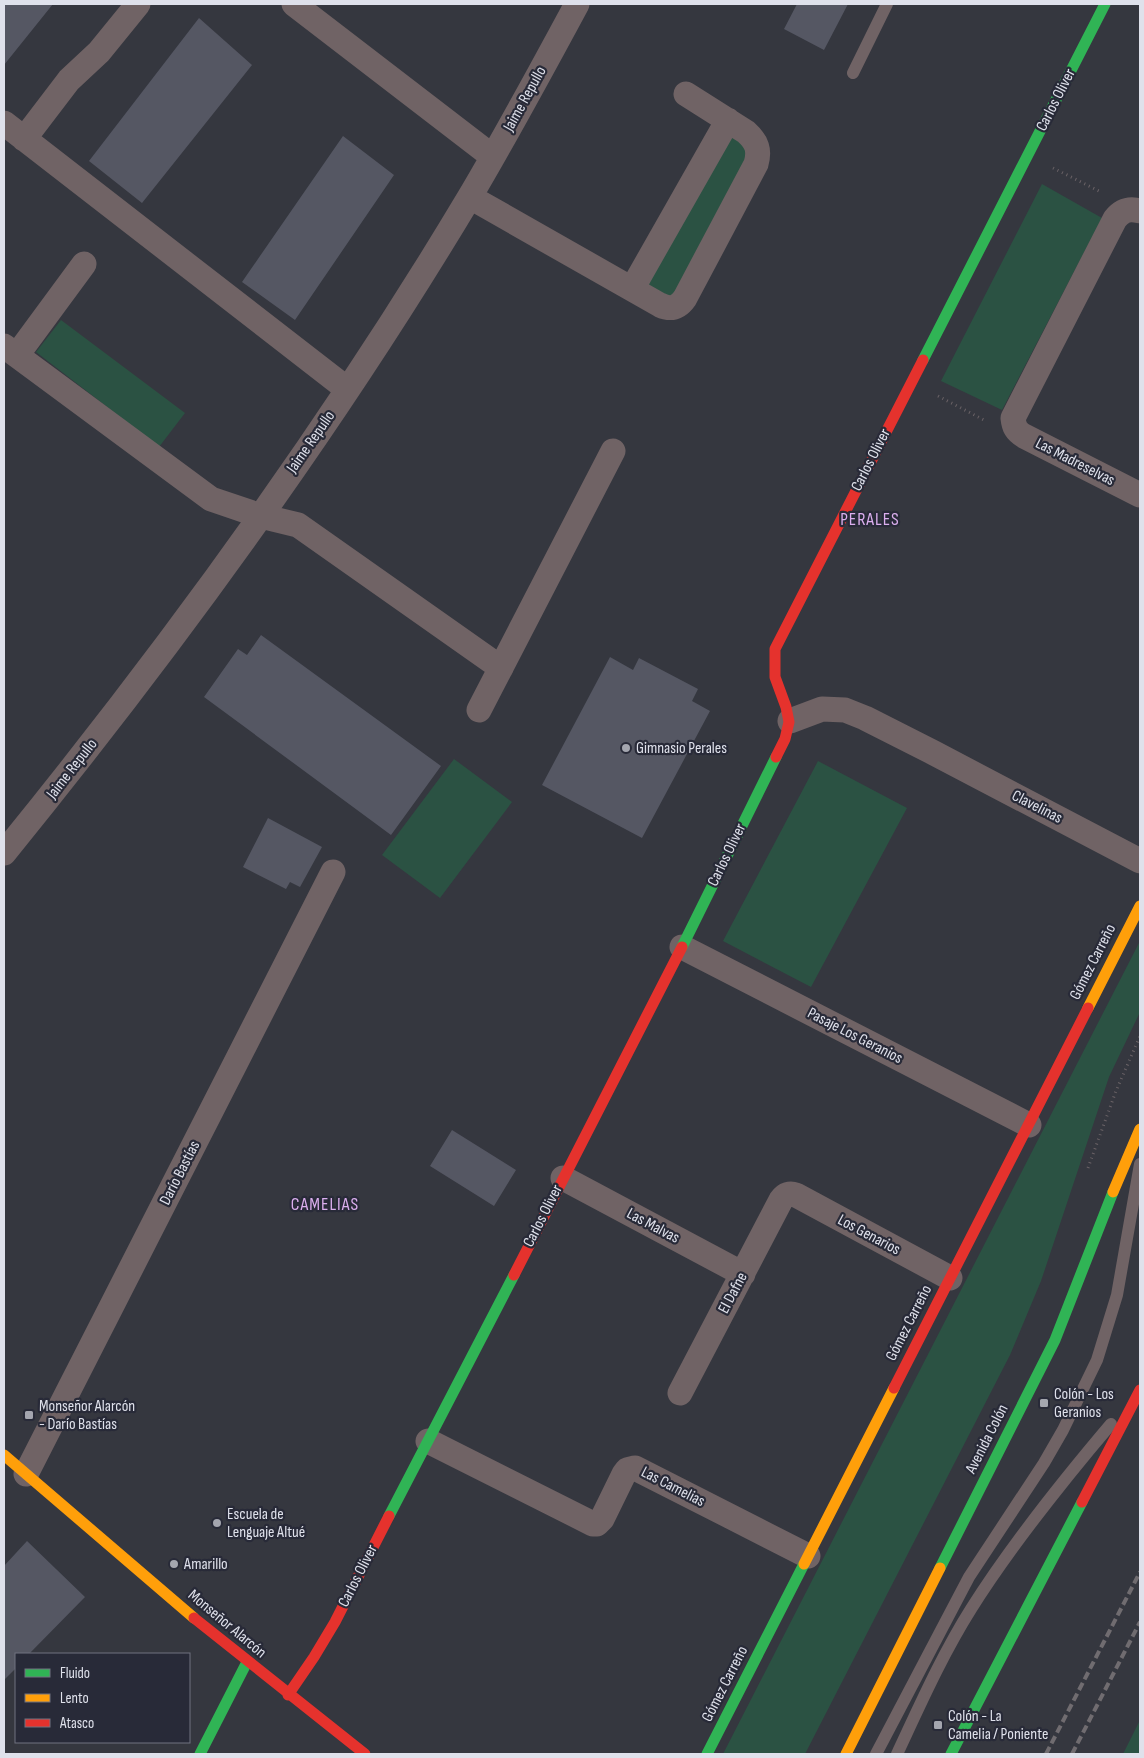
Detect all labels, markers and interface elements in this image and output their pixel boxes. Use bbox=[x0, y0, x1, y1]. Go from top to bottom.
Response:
street label: Jaime Repullo bbox=[499, 63, 551, 136]
street label: Carlos Oliver bbox=[1032, 65, 1080, 134]
street label: Jaime Repullo bbox=[282, 407, 339, 477]
street label: Carlos Oliver bbox=[847, 425, 895, 494]
street label: Las Madreselvas bbox=[1032, 434, 1118, 490]
district label: PERALES bbox=[840, 509, 900, 530]
street label: Jaime Repullo bbox=[42, 735, 101, 804]
place label: Gimnasio Perales bbox=[636, 739, 727, 758]
marker: Gimnasio Perales bbox=[620, 742, 632, 754]
street label: Clavelinas bbox=[1008, 786, 1066, 828]
street label: Carlos Oliver bbox=[704, 820, 750, 889]
street label: Gómez Carreño bbox=[1066, 921, 1120, 1003]
street label: Pasaje Los Geranios bbox=[804, 1004, 906, 1068]
street label: Darío Bastías bbox=[156, 1137, 204, 1208]
street label: Carlos Oliver bbox=[519, 1181, 567, 1250]
district label: CAMELIAS bbox=[291, 1194, 359, 1215]
street label: Las Malvas bbox=[623, 1204, 683, 1248]
street label: Los Genarios bbox=[834, 1211, 904, 1259]
street label: El Dafne bbox=[714, 1269, 752, 1317]
street label: Gómez Carreño bbox=[882, 1282, 936, 1364]
place label: Colón - Los Geranios bbox=[1054, 1385, 1114, 1422]
place label: Monseñor Alarcón - Darío Bastías bbox=[39, 1397, 135, 1434]
marker: Colón - Los Geranios bbox=[1038, 1397, 1050, 1409]
street label: Avenida Colón bbox=[961, 1401, 1013, 1478]
marker: Monseñor Alarcón - Darío Bastías bbox=[23, 1409, 35, 1421]
street label: Las Camelias bbox=[638, 1463, 708, 1511]
place label: Escuela de Lenguaje Altué bbox=[227, 1505, 305, 1542]
marker: Escuela de Lenguaje Altué bbox=[211, 1517, 223, 1529]
street label: Carlos Oliver bbox=[334, 1541, 382, 1610]
place label: Amarillo bbox=[183, 1555, 228, 1574]
marker: Amarillo bbox=[168, 1558, 180, 1570]
street label: Monseñor Alarcón bbox=[184, 1586, 270, 1662]
street label: Gómez Carreño bbox=[698, 1643, 752, 1725]
legend bbox=[15, 1653, 190, 1743]
text: Fluido bbox=[60, 1664, 90, 1683]
text: Lento bbox=[60, 1689, 89, 1708]
place label: Colón - La Camelia / Poniente bbox=[948, 1707, 1048, 1744]
text: Atasco bbox=[59, 1714, 94, 1733]
marker: Colón - La Camelia / Poniente bbox=[932, 1719, 944, 1731]

